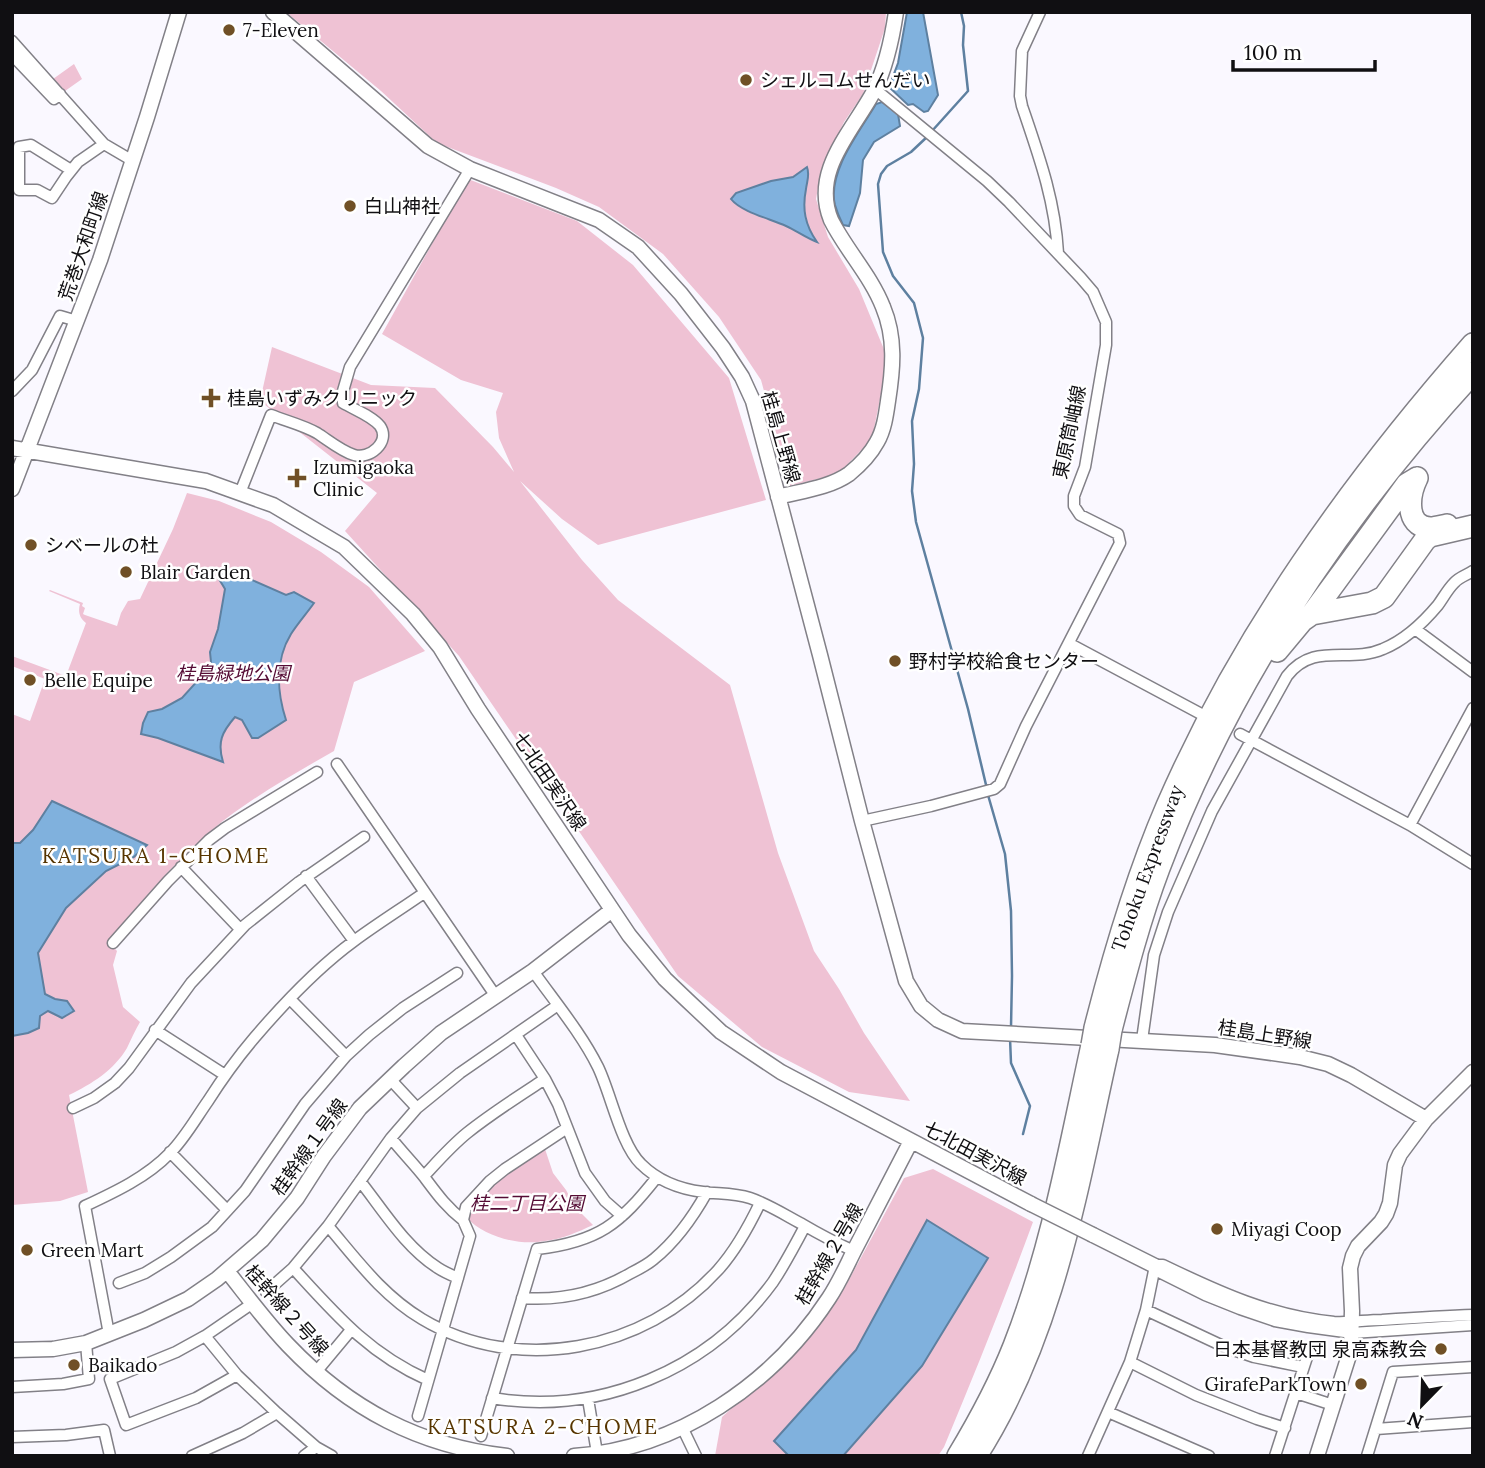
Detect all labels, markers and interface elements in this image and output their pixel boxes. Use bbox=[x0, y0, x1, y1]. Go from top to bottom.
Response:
place label: 7-Eleven bbox=[243, 18, 319, 42]
marker: 7-Eleven bbox=[221, 22, 237, 38]
scale bar bbox=[1233, 28, 1375, 72]
text: 100 m bbox=[1244, 39, 1302, 66]
place label: シェルコムせんだい bbox=[760, 68, 931, 92]
marker: シェルコムせんだい bbox=[738, 72, 754, 88]
street label: 荒巻大和町線 bbox=[53, 188, 113, 304]
place label: 白山神社 bbox=[364, 194, 440, 218]
marker: 白山神社 bbox=[342, 198, 358, 214]
street label: 東原筒岫線 bbox=[1047, 383, 1091, 481]
place label: 桂島いずみクリニック bbox=[227, 386, 417, 410]
marker: 桂島いずみクリニック bbox=[201, 388, 221, 408]
street label: 桂島上野線 bbox=[756, 388, 806, 486]
place label: Izumigaoka Clinic bbox=[313, 455, 414, 501]
marker: Izumigaoka Clinic bbox=[287, 468, 307, 488]
place label: シベールの杜 bbox=[45, 533, 159, 557]
marker: シベールの杜 bbox=[23, 537, 39, 553]
place label: Blair Garden bbox=[140, 560, 251, 584]
marker: Blair Garden bbox=[118, 564, 134, 580]
place label: 野村学校給食センター bbox=[909, 649, 1099, 673]
marker: 野村学校給食センター bbox=[887, 653, 903, 669]
park label: 桂島緑地公園 bbox=[176, 661, 293, 685]
place label: Belle Equipe bbox=[44, 668, 153, 692]
marker: Belle Equipe bbox=[22, 672, 38, 688]
street label: 七北田実沢線 bbox=[508, 727, 592, 835]
street label: Tohoku Expressway bbox=[1106, 782, 1188, 954]
district label: KATSURA 1-CHOME bbox=[42, 842, 270, 869]
street label: 桂島上野線 bbox=[1216, 1015, 1314, 1053]
street label: 桂幹線１号線 bbox=[266, 1094, 352, 1200]
street label: 七北田実沢線 bbox=[919, 1116, 1031, 1190]
park label: 桂二丁目公園 bbox=[470, 1191, 587, 1215]
street label: 桂幹線２号線 bbox=[790, 1199, 868, 1309]
place label: Miyagi Coop bbox=[1231, 1217, 1342, 1241]
marker: Miyagi Coop bbox=[1209, 1221, 1225, 1237]
place label: Green Mart bbox=[41, 1238, 144, 1262]
marker: Green Mart bbox=[19, 1242, 35, 1258]
street label: 桂幹線２号線 bbox=[240, 1260, 334, 1360]
place label: 日本基督教団 泉高森教会 bbox=[1213, 1337, 1427, 1361]
marker: 日本基督教団 泉高森教会 bbox=[1433, 1341, 1449, 1357]
place label: Baikado bbox=[88, 1353, 157, 1377]
marker: Baikado bbox=[66, 1357, 82, 1373]
north arrow bbox=[1387, 1370, 1457, 1440]
place label: GirafeParkTown bbox=[1205, 1372, 1347, 1396]
marker: GirafeParkTown bbox=[1353, 1376, 1369, 1392]
text: N bbox=[1404, 1407, 1427, 1435]
district label: KATSURA 2-CHOME bbox=[427, 1413, 659, 1440]

